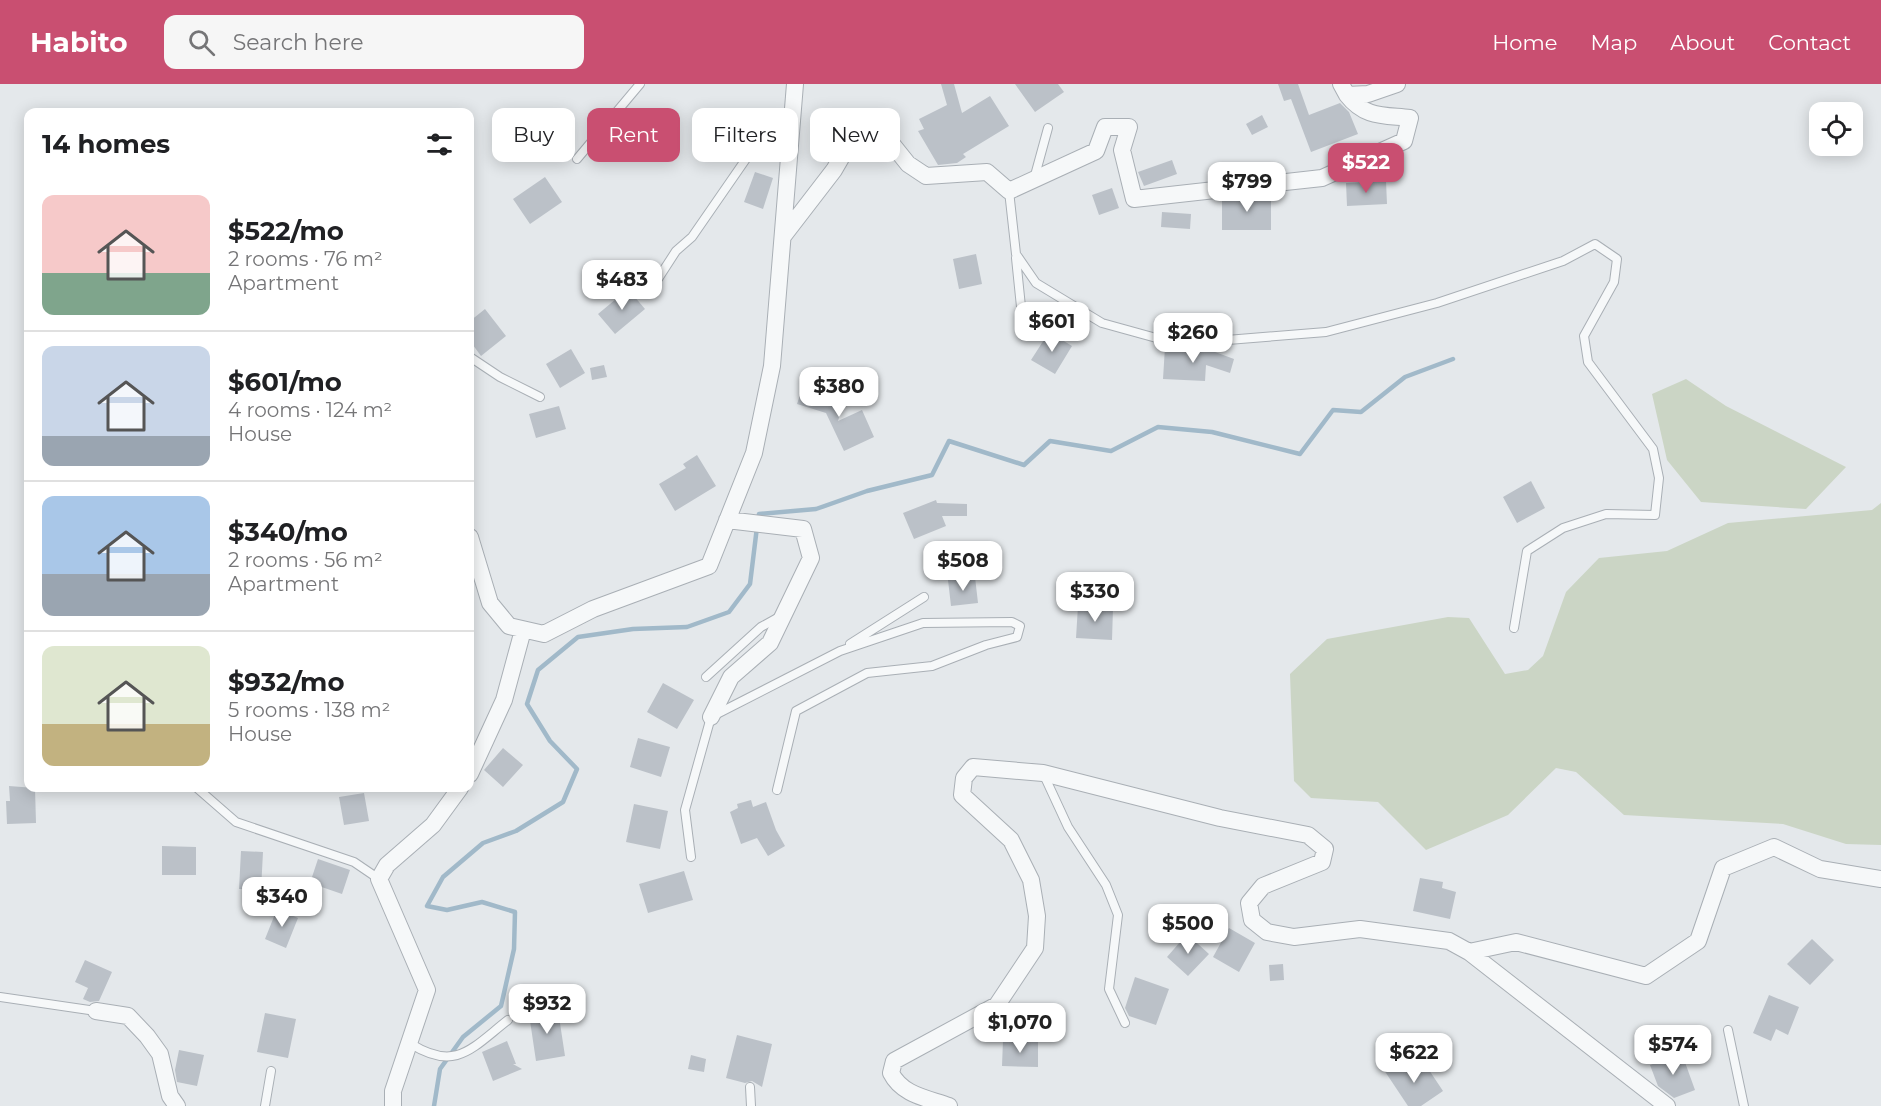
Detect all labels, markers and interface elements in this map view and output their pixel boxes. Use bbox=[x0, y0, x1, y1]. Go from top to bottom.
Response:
search box bbox=[164, 15, 584, 69]
text: Habito bbox=[30, 25, 128, 59]
icon: search bbox=[185, 26, 218, 59]
text: Search here bbox=[233, 29, 364, 56]
text: Home bbox=[1492, 30, 1557, 55]
text: Map bbox=[1590, 30, 1637, 55]
text: About bbox=[1670, 30, 1735, 55]
text: Contact bbox=[1768, 30, 1851, 55]
map controls bbox=[1809, 102, 1863, 156]
button: locate bbox=[1809, 102, 1863, 156]
chip: Buy bbox=[492, 108, 575, 162]
chip: Rent bbox=[587, 108, 680, 162]
chip: Filters bbox=[692, 108, 798, 162]
chip: New bbox=[810, 108, 900, 162]
text: 14 homes bbox=[42, 128, 170, 160]
icon: filters bbox=[423, 128, 456, 161]
pin: $522 bbox=[1330, 143, 1402, 194]
text: $522 bbox=[1342, 150, 1390, 174]
pin: $799 bbox=[1211, 162, 1283, 213]
text: $799 bbox=[1222, 169, 1272, 193]
text: $522/mo bbox=[228, 215, 344, 247]
icon: home bbox=[90, 219, 162, 291]
text: 2 rooms · 76 m² bbox=[228, 247, 383, 271]
pin: $483 bbox=[586, 260, 658, 311]
text: $483 bbox=[596, 267, 648, 291]
text: Apartment bbox=[228, 271, 339, 295]
pin: $601 bbox=[1016, 302, 1088, 353]
text: $601 bbox=[1029, 309, 1075, 333]
pin: $260 bbox=[1157, 313, 1229, 364]
text: $260 bbox=[1168, 320, 1218, 344]
text: $601/mo bbox=[228, 366, 342, 398]
pin: $380 bbox=[803, 367, 875, 418]
icon: home bbox=[90, 370, 162, 442]
text: $380 bbox=[813, 374, 865, 398]
text: 4 rooms · 124 m² bbox=[228, 398, 392, 422]
text: House bbox=[228, 422, 292, 446]
text: $340/mo bbox=[228, 516, 348, 548]
icon: home bbox=[90, 520, 162, 592]
pin: $508 bbox=[927, 541, 999, 592]
text: 2 rooms · 56 m² bbox=[228, 548, 383, 572]
text: $508 bbox=[937, 548, 989, 572]
text: Apartment bbox=[228, 572, 339, 596]
pin: $330 bbox=[1059, 572, 1131, 623]
text: $330 bbox=[1070, 579, 1120, 603]
text: $932/mo bbox=[228, 666, 344, 698]
icon: home bbox=[90, 670, 162, 742]
text: 5 rooms · 138 m² bbox=[228, 698, 390, 722]
text: House bbox=[228, 722, 292, 746]
pin: $340 bbox=[246, 877, 318, 928]
text: $340 bbox=[256, 884, 308, 908]
pin: $500 bbox=[1152, 904, 1224, 955]
text: $500 bbox=[1162, 911, 1214, 935]
pin: $932 bbox=[511, 984, 583, 1035]
text: $932 bbox=[523, 991, 571, 1015]
pin: $1,070 bbox=[971, 1003, 1069, 1054]
text: $1,070 bbox=[988, 1010, 1052, 1034]
pin: $574 bbox=[1637, 1025, 1709, 1076]
text: $574 bbox=[1648, 1032, 1698, 1056]
pin: $622 bbox=[1378, 1033, 1450, 1084]
text: $622 bbox=[1389, 1040, 1439, 1064]

